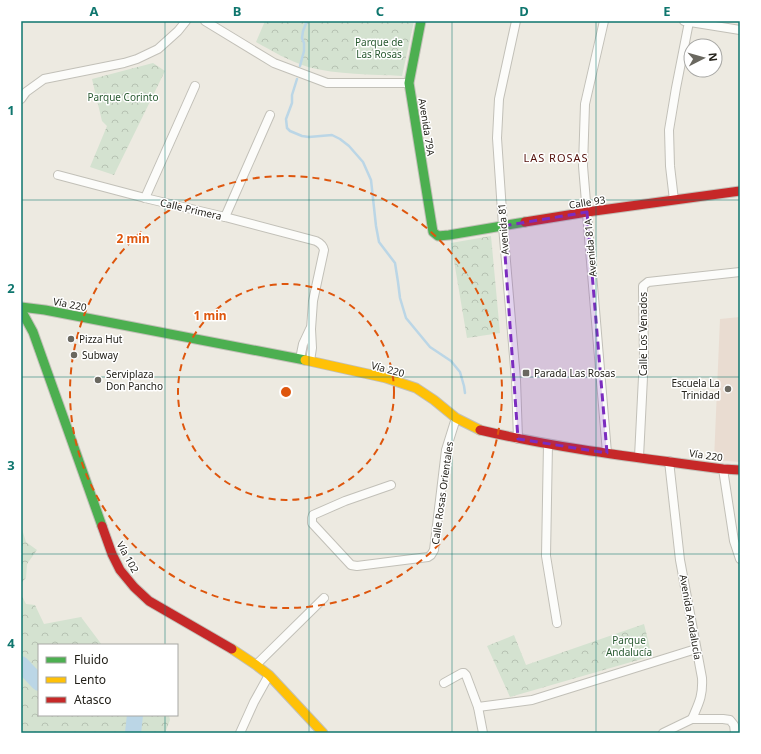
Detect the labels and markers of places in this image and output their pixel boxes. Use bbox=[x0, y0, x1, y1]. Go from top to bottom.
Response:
place label: Pizza Hut bbox=[79, 332, 123, 346]
marker: Pizza Hut bbox=[66, 334, 76, 344]
place label: Subway bbox=[82, 348, 119, 362]
marker: Subway bbox=[69, 350, 79, 360]
place label: Parada Las Rosas bbox=[534, 366, 615, 380]
place label: Serviplaza Don Pancho bbox=[106, 367, 163, 393]
marker: Parada Las Rosas bbox=[521, 368, 531, 378]
marker: Serviplaza Don Pancho bbox=[93, 375, 103, 385]
place label: Escuela La Trinidad bbox=[671, 376, 720, 402]
marker: Escuela La Trinidad bbox=[723, 384, 733, 394]
centre of rings bbox=[279, 385, 293, 399]

